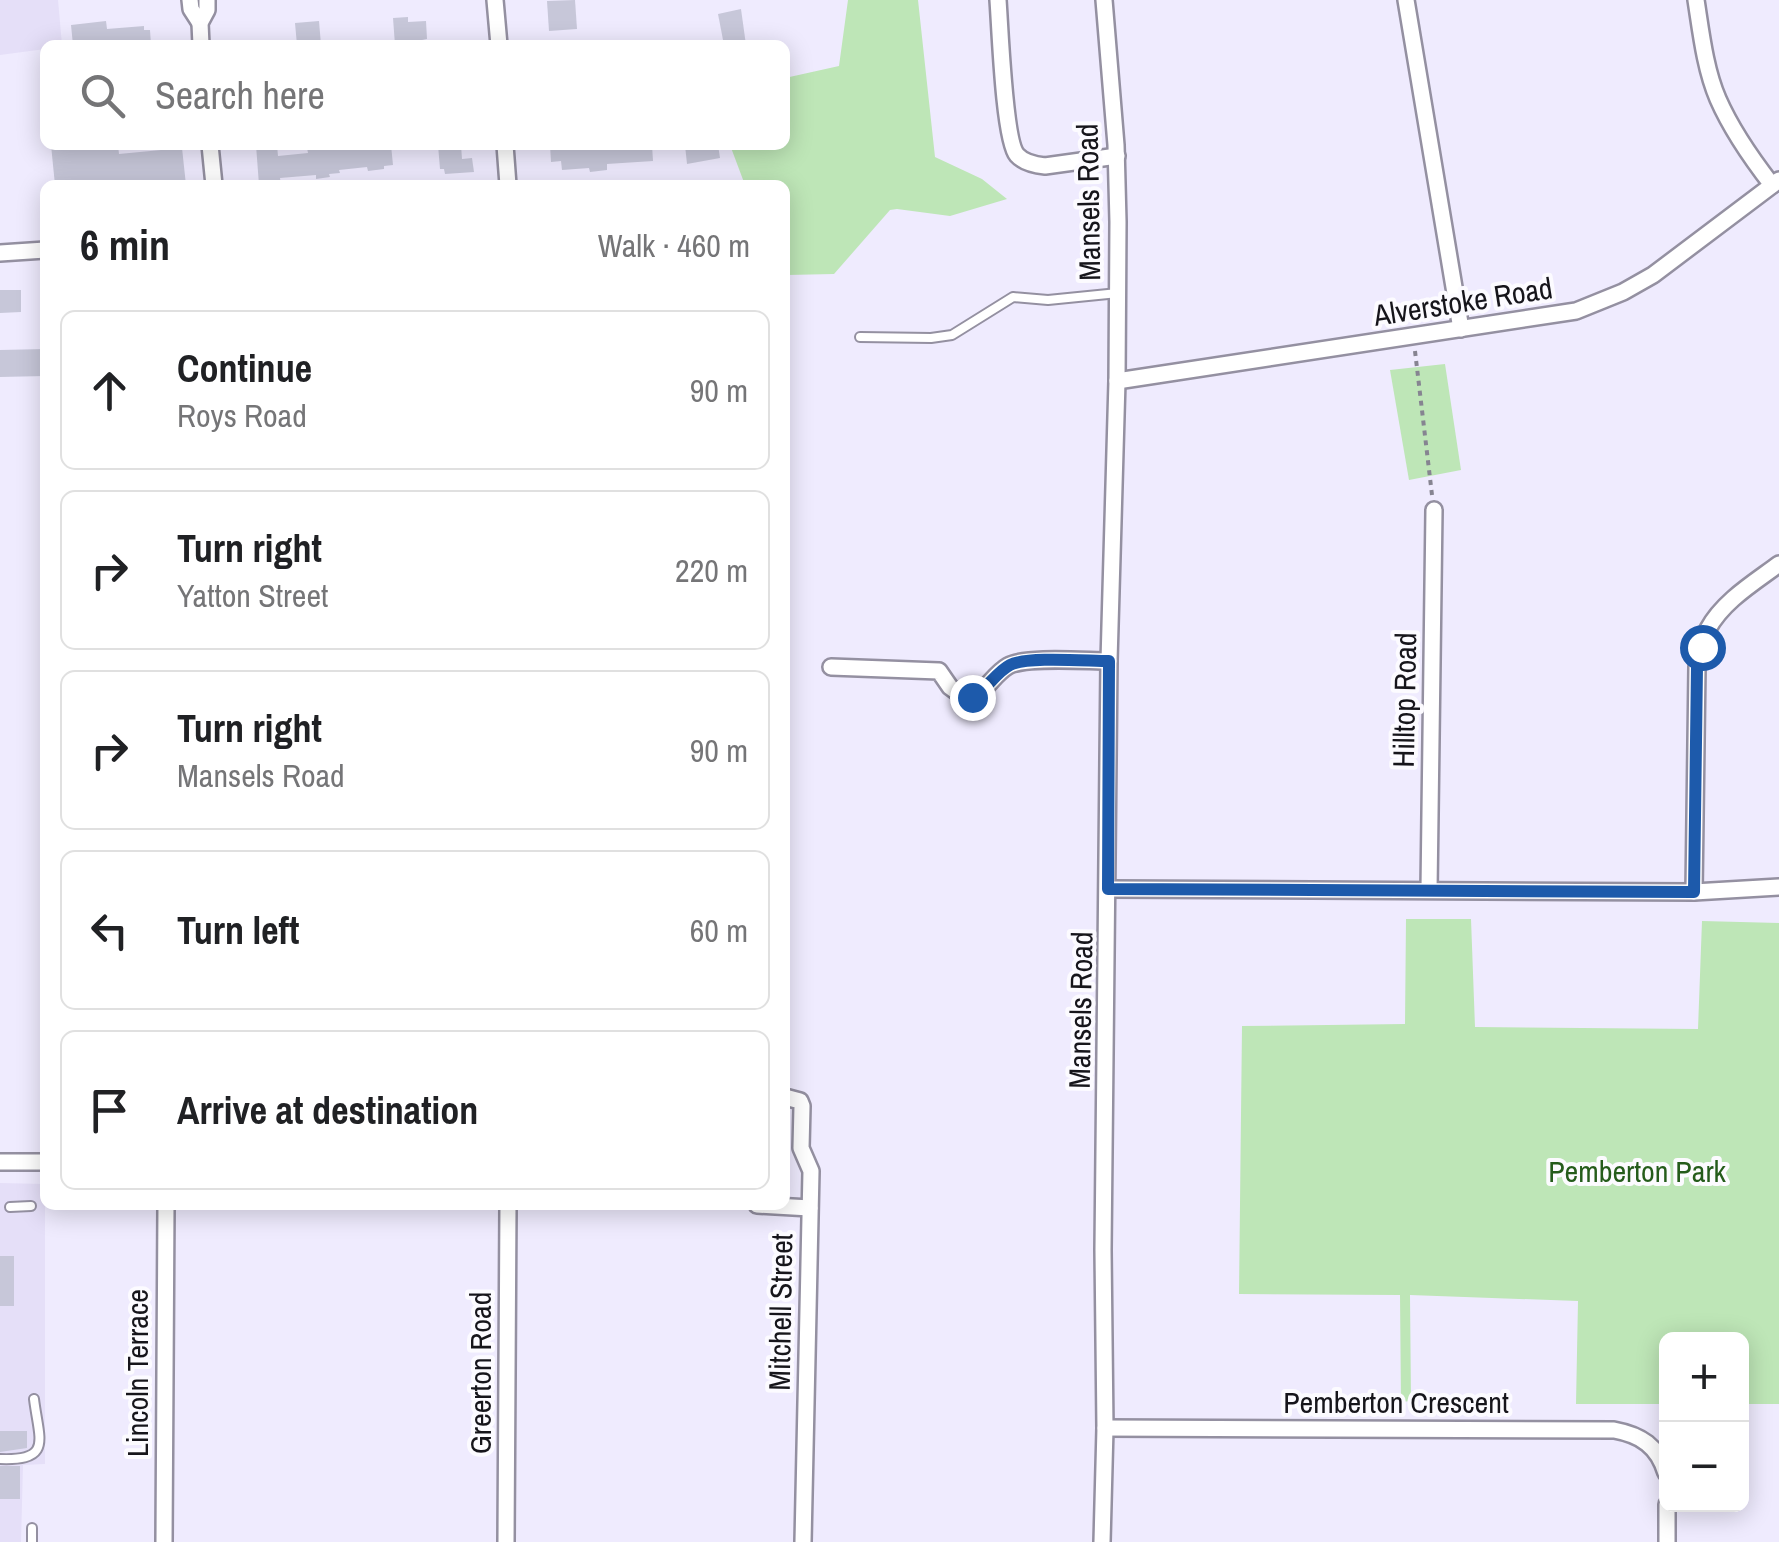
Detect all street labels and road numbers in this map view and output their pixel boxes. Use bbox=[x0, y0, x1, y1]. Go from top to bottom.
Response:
street label: Mansels Road bbox=[1067, 123, 1109, 281]
street label: Alverstoke Road bbox=[1370, 267, 1555, 335]
street label: Hilltop Road bbox=[1383, 632, 1425, 768]
street label: Mansels Road bbox=[1059, 931, 1101, 1089]
street label: Mitchell Street bbox=[759, 1233, 801, 1391]
street label: Lincoln Terrace bbox=[117, 1289, 157, 1457]
street label: Greerton Road bbox=[460, 1292, 500, 1454]
street label: Pemberton Crescent bbox=[1283, 1382, 1509, 1422]

